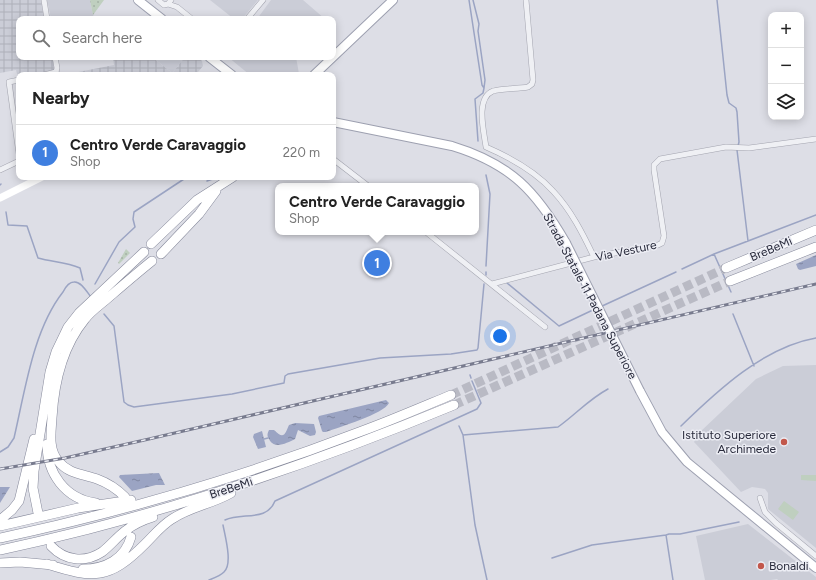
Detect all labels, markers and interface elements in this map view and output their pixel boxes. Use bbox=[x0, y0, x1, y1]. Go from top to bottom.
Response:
map controls bbox=[768, 12, 804, 120]
button: + bbox=[768, 12, 804, 48]
search box bbox=[16, 16, 336, 60]
icon: search bbox=[30, 27, 52, 49]
text: Search here bbox=[62, 29, 142, 47]
button: − bbox=[768, 48, 804, 84]
button: layers bbox=[768, 84, 804, 120]
text: Nearby bbox=[32, 88, 90, 108]
text: Centro Verde Caravaggio bbox=[70, 136, 246, 154]
text: 1 bbox=[42, 145, 48, 160]
text: 220 m bbox=[283, 145, 320, 160]
text: Shop bbox=[70, 154, 100, 169]
popup bbox=[275, 183, 479, 235]
text: Centro Verde Caravaggio bbox=[289, 193, 465, 211]
text: Shop bbox=[289, 211, 320, 226]
street label: Strada Statale 11 Padana Superiore bbox=[540, 211, 640, 382]
street label: BreBeMi bbox=[748, 234, 794, 264]
street label: Via Vesture bbox=[594, 238, 658, 264]
pin: 1 bbox=[364, 248, 390, 278]
your location bbox=[490, 326, 510, 346]
place label: Istituto Superiore Archimede bbox=[682, 428, 776, 456]
marker: Istituto Superiore Archimede bbox=[779, 437, 789, 447]
street label: BreBeMi bbox=[208, 474, 254, 502]
place label: Bonaldi bbox=[769, 559, 809, 573]
marker: Bonaldi bbox=[756, 561, 766, 571]

